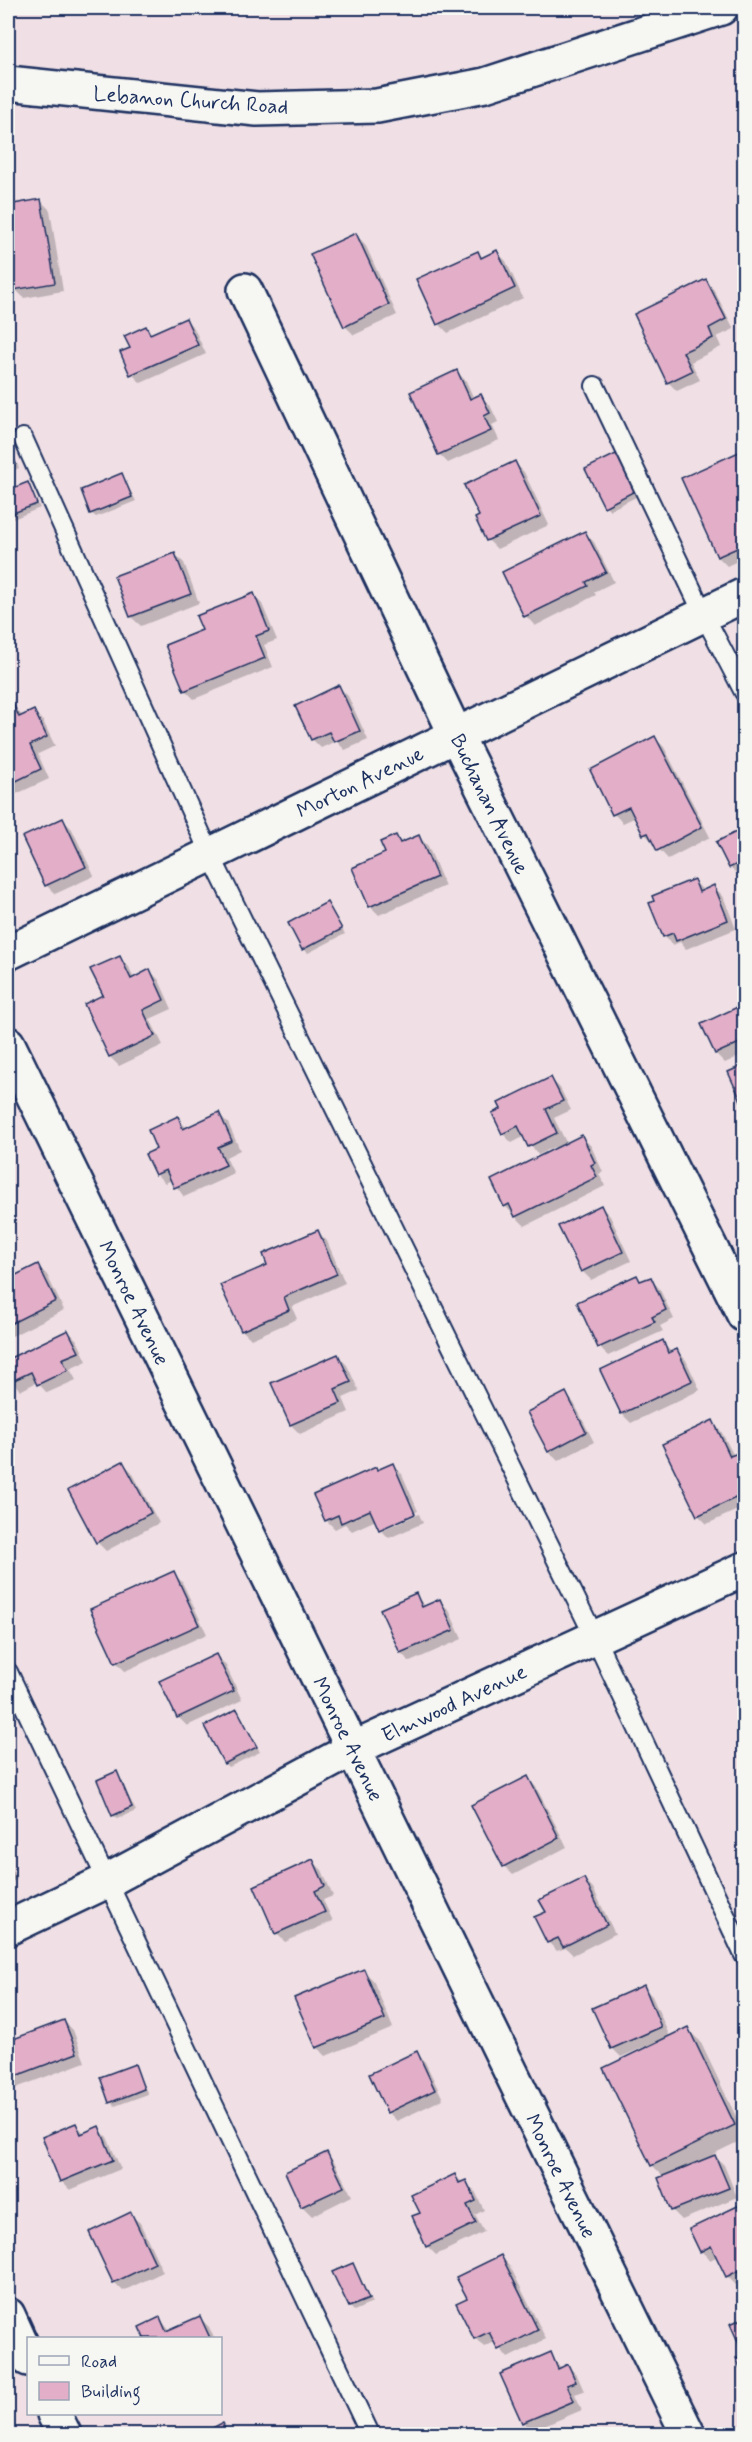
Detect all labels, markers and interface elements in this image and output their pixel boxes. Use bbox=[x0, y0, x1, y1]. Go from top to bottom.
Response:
street label: Lebanon Church Road bbox=[93, 80, 289, 122]
street label: Buchanan Avenue bbox=[443, 730, 535, 879]
street label: Morton Avenue bbox=[292, 740, 429, 826]
street label: Monroe Avenue bbox=[91, 1237, 175, 1370]
street label: Elmwood Avenue bbox=[377, 1658, 532, 1750]
street label: Monroe Avenue bbox=[305, 1673, 389, 1806]
street label: Monroe Avenue bbox=[518, 2110, 602, 2243]
legend bbox=[27, 2337, 222, 2415]
text: Road bbox=[81, 2350, 117, 2374]
text: Building bbox=[81, 2380, 141, 2406]

